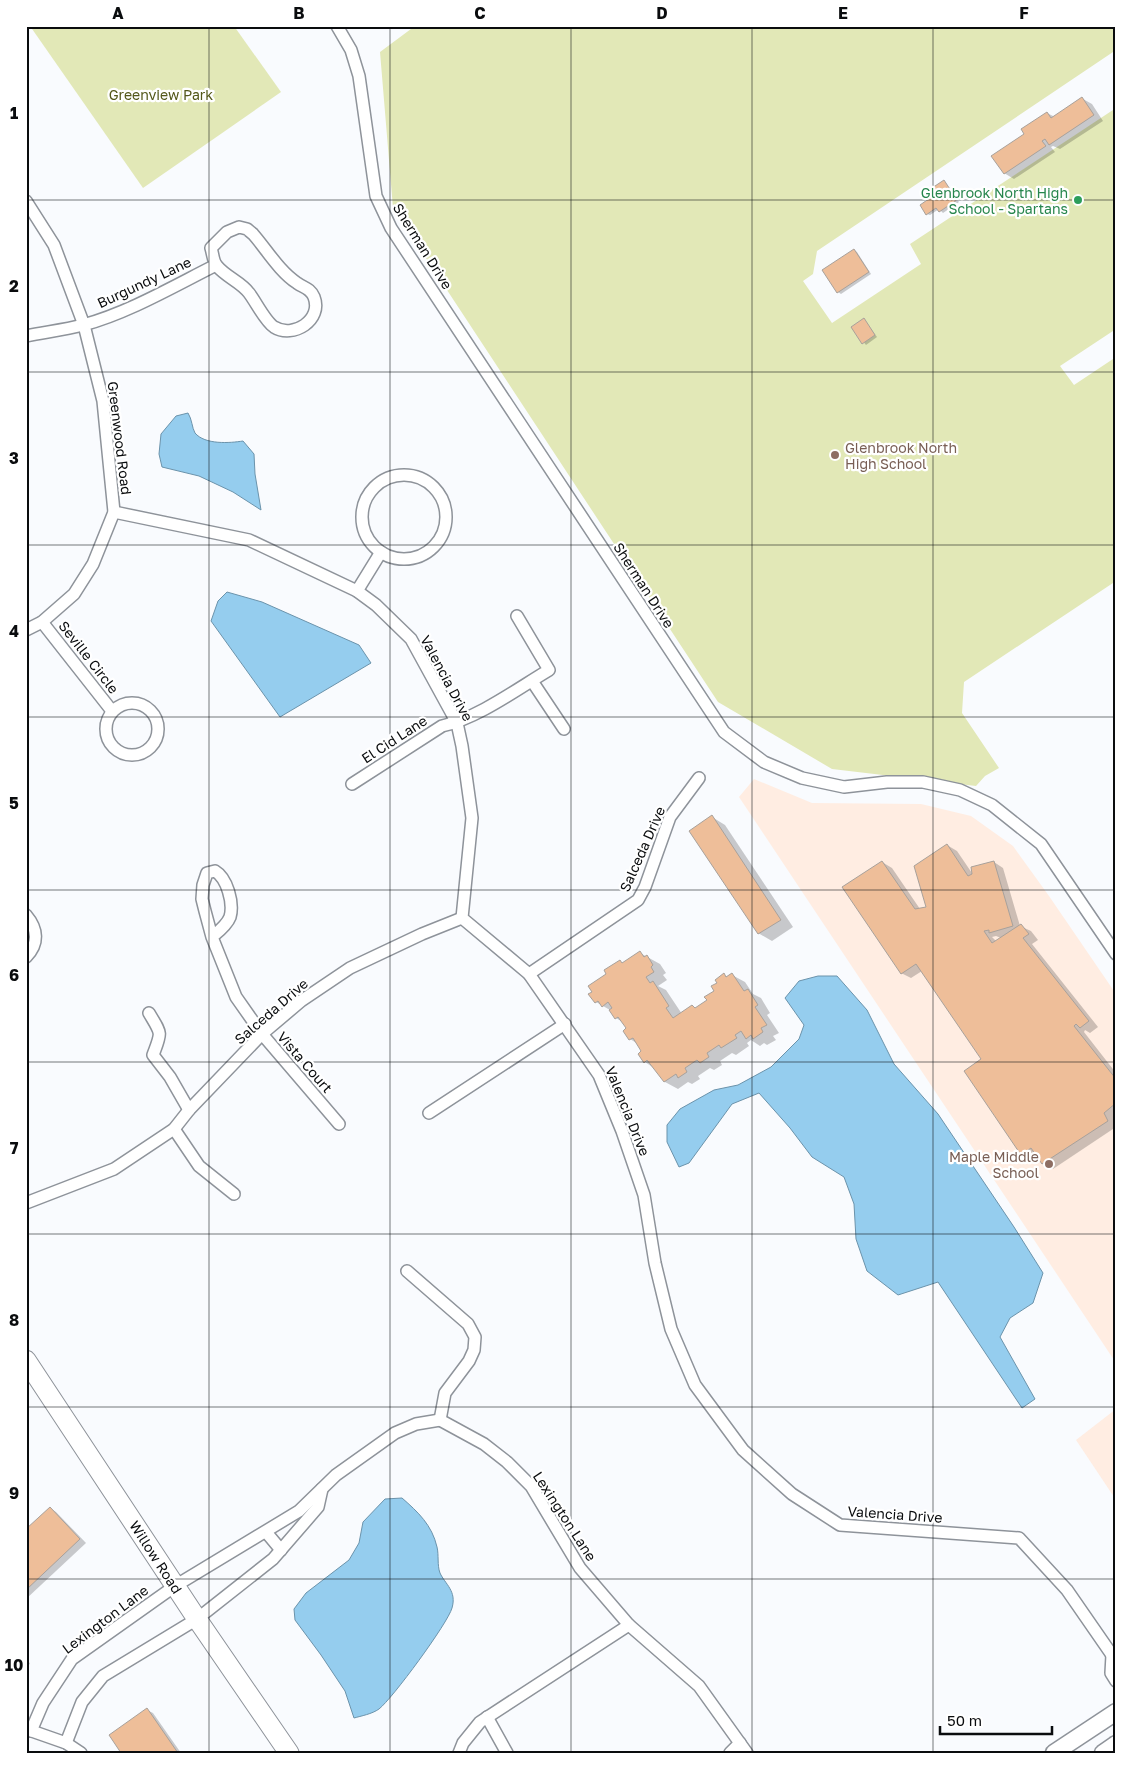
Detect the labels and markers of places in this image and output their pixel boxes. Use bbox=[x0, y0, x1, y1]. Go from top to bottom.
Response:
place label: Glenbrook North High School - Spartans bbox=[921, 184, 1068, 217]
marker: Glenbrook North High School - Spartans bbox=[1072, 194, 1084, 206]
place label: Glenbrook North High School bbox=[845, 439, 957, 472]
marker: Glenbrook North High School bbox=[829, 449, 841, 461]
place label: Maple Middle School bbox=[949, 1148, 1039, 1181]
marker: Maple Middle School bbox=[1043, 1158, 1055, 1170]

